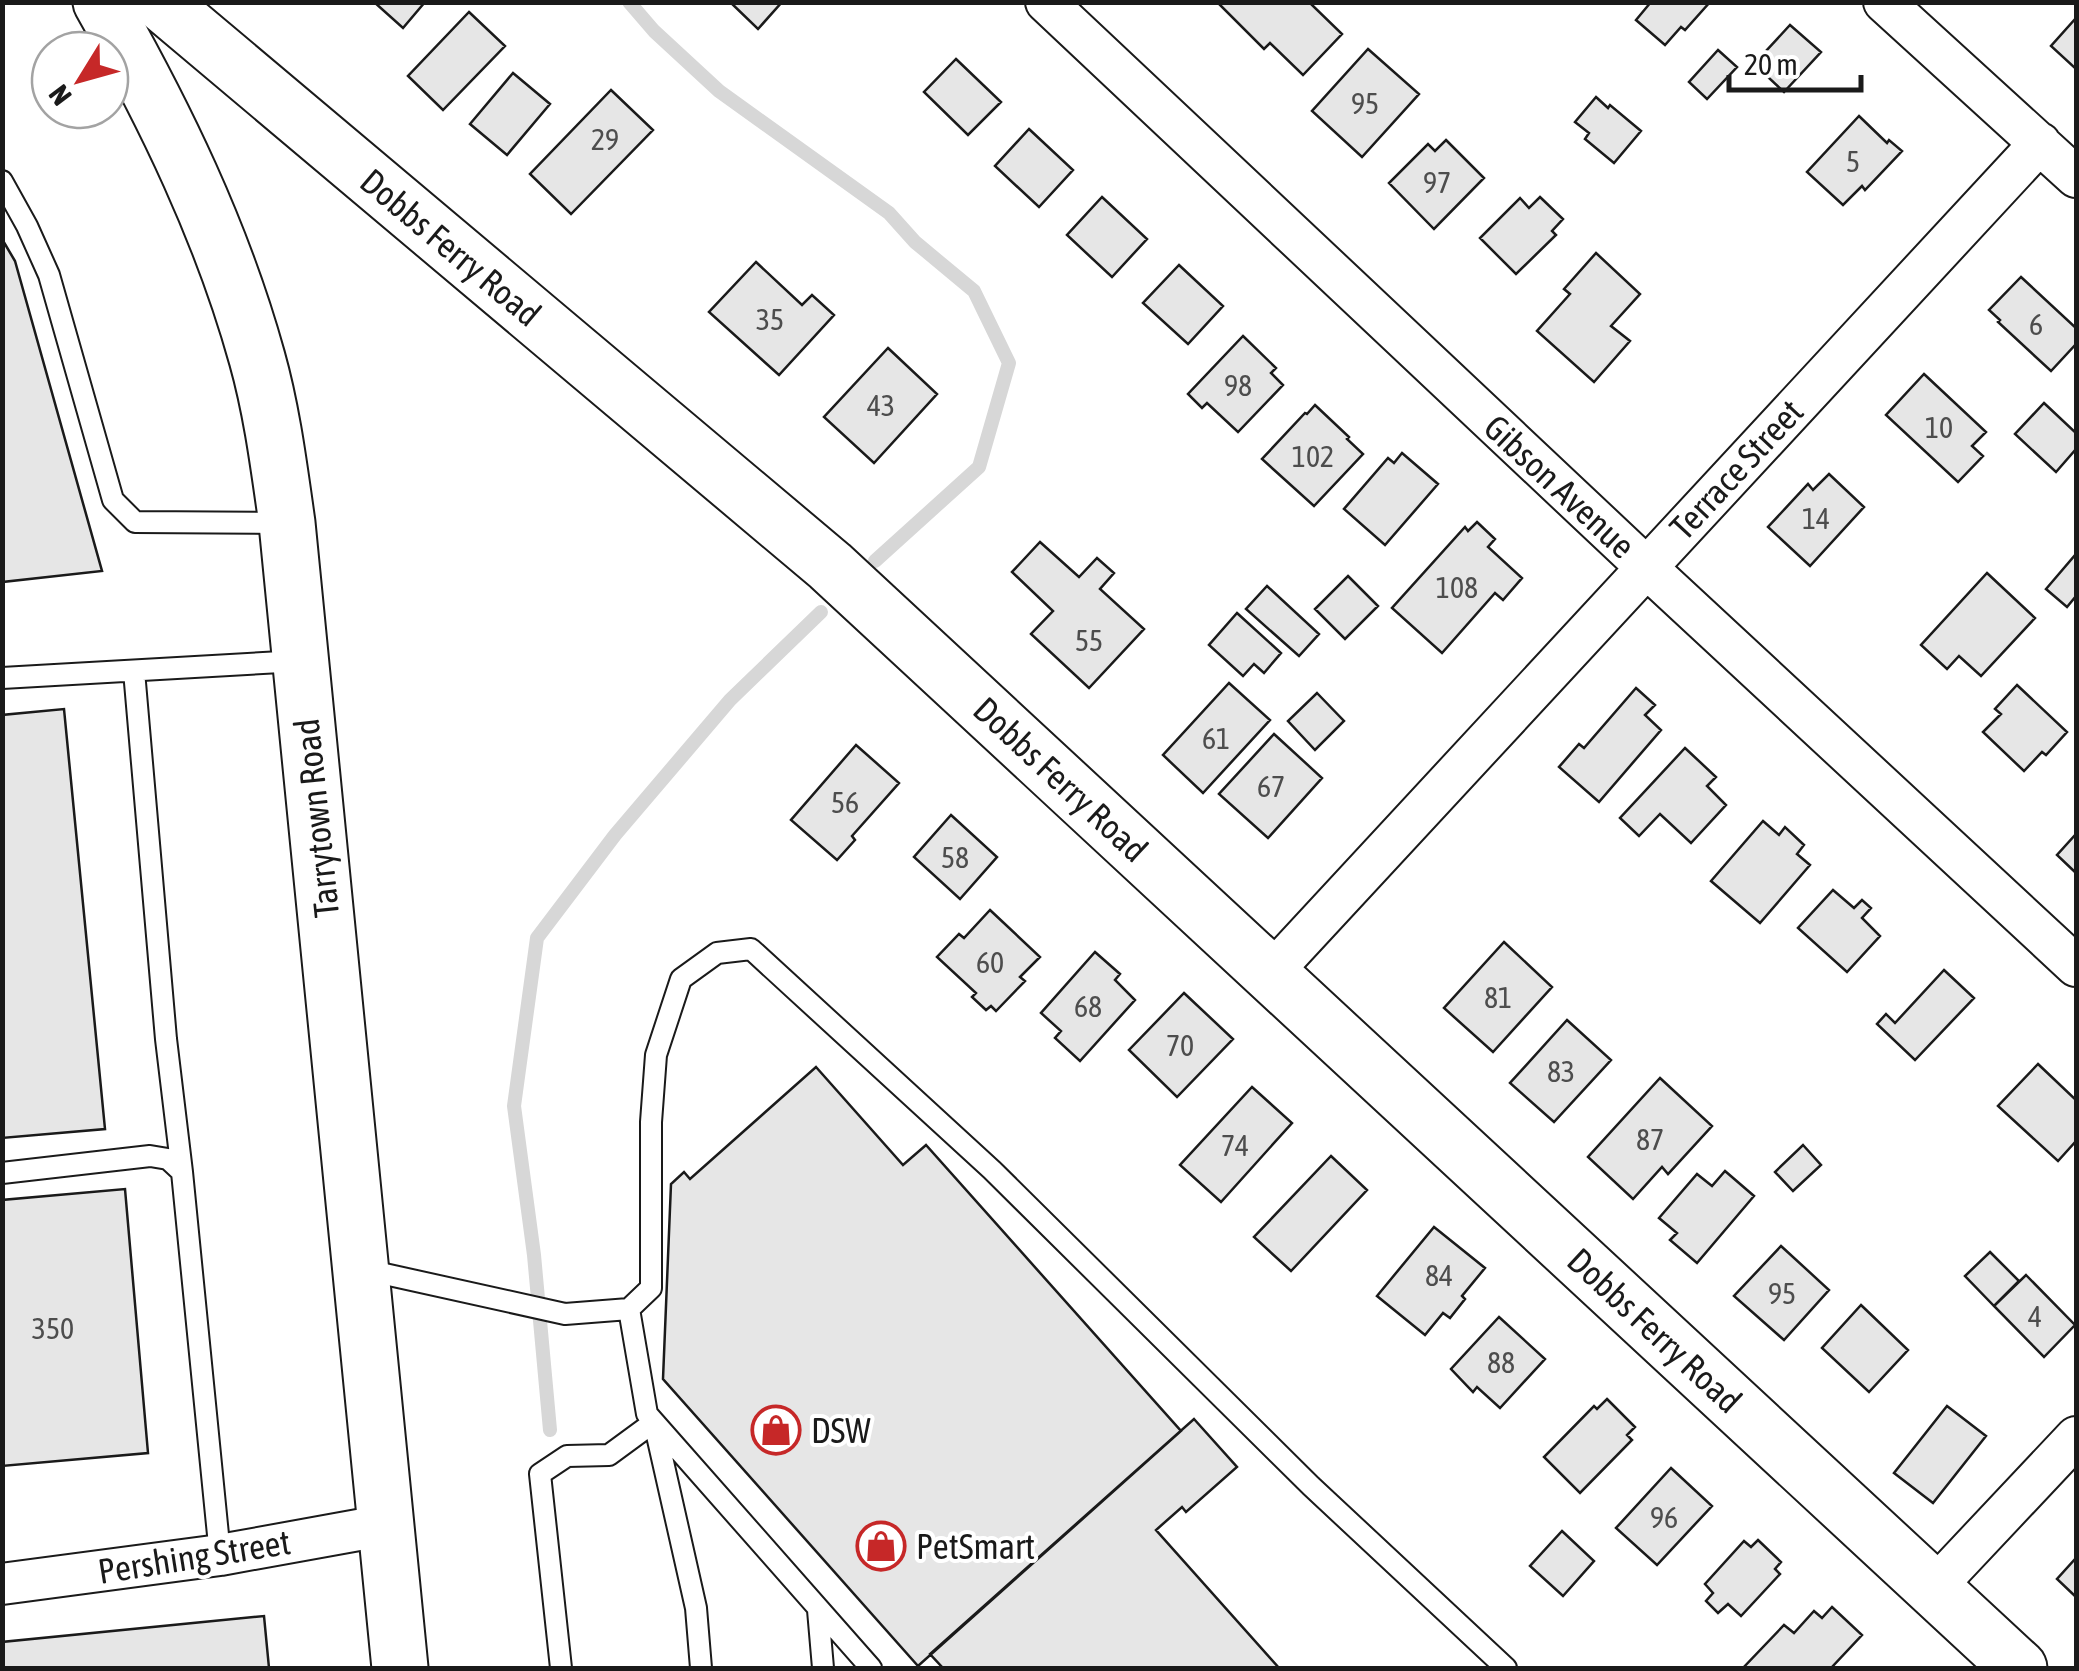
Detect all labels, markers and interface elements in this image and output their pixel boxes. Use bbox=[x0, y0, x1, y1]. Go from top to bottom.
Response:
north arrow bbox=[30, 30, 130, 130]
scale bar bbox=[1729, 30, 1862, 92]
text: 20 m bbox=[1744, 47, 1798, 81]
text: N bbox=[42, 79, 78, 111]
house number: 95 bbox=[1351, 86, 1379, 120]
house number: 29 bbox=[591, 122, 619, 156]
house number: 5 bbox=[1846, 144, 1860, 178]
street label: Dobbs Ferry Road bbox=[353, 160, 549, 334]
house number: 97 bbox=[1423, 165, 1451, 199]
house number: 35 bbox=[756, 302, 784, 336]
house number: 6 bbox=[2029, 307, 2043, 341]
house number: 98 bbox=[1224, 368, 1252, 402]
house number: 43 bbox=[867, 388, 895, 422]
street label: Terrace Street bbox=[1661, 391, 1811, 547]
street label: Gibson Avenue bbox=[1477, 406, 1643, 566]
house number: 10 bbox=[1925, 410, 1953, 444]
house number: 102 bbox=[1292, 439, 1334, 473]
house number: 14 bbox=[1802, 501, 1830, 535]
house number: 108 bbox=[1436, 570, 1478, 604]
house number: 55 bbox=[1075, 623, 1103, 657]
street label: Dobbs Ferry Road bbox=[966, 689, 1156, 869]
street label: Tarrytown Road bbox=[286, 717, 346, 919]
house number: 61 bbox=[1202, 721, 1230, 755]
house number: 67 bbox=[1257, 769, 1285, 803]
house number: 56 bbox=[831, 785, 859, 819]
house number: 58 bbox=[941, 840, 969, 874]
house number: 60 bbox=[976, 945, 1004, 979]
house number: 81 bbox=[1484, 980, 1512, 1014]
house number: 68 bbox=[1074, 989, 1102, 1023]
house number: 70 bbox=[1166, 1028, 1194, 1062]
house number: 83 bbox=[1547, 1054, 1575, 1088]
house number: 87 bbox=[1636, 1122, 1664, 1156]
house number: 74 bbox=[1221, 1128, 1249, 1162]
street label: Dobbs Ferry Road bbox=[1560, 1240, 1750, 1420]
house number: 84 bbox=[1425, 1258, 1453, 1292]
house number: 95 bbox=[1768, 1276, 1796, 1310]
house number: 4 bbox=[2028, 1299, 2042, 1333]
house number: 350 bbox=[32, 1311, 74, 1345]
house number: 88 bbox=[1487, 1345, 1515, 1379]
shop icon: DSW bbox=[750, 1404, 802, 1456]
place label: DSW bbox=[811, 1410, 871, 1450]
house number: 96 bbox=[1650, 1500, 1678, 1534]
shop icon: PetSmart bbox=[855, 1520, 907, 1572]
street label: Pershing Street bbox=[95, 1521, 293, 1591]
place label: PetSmart bbox=[916, 1526, 1035, 1566]

